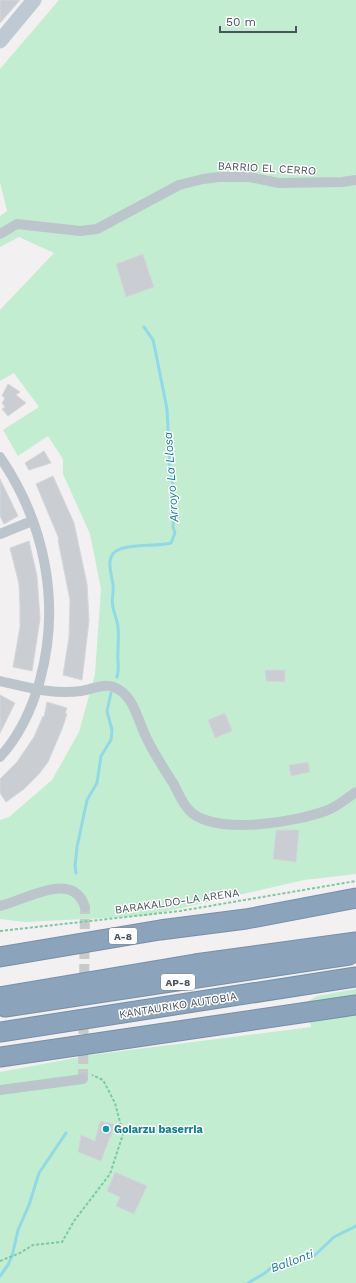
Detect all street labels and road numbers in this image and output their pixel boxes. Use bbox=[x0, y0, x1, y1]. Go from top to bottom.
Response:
street label: BARRIO EL CERRO bbox=[217, 159, 317, 178]
street label: BARAKALDO-LA ARENA bbox=[114, 886, 240, 917]
road number: A-8 bbox=[109, 928, 137, 944]
road number: AP-8 bbox=[161, 974, 195, 990]
street label: KANTAURIKO AUTOBIA bbox=[118, 990, 238, 1021]

